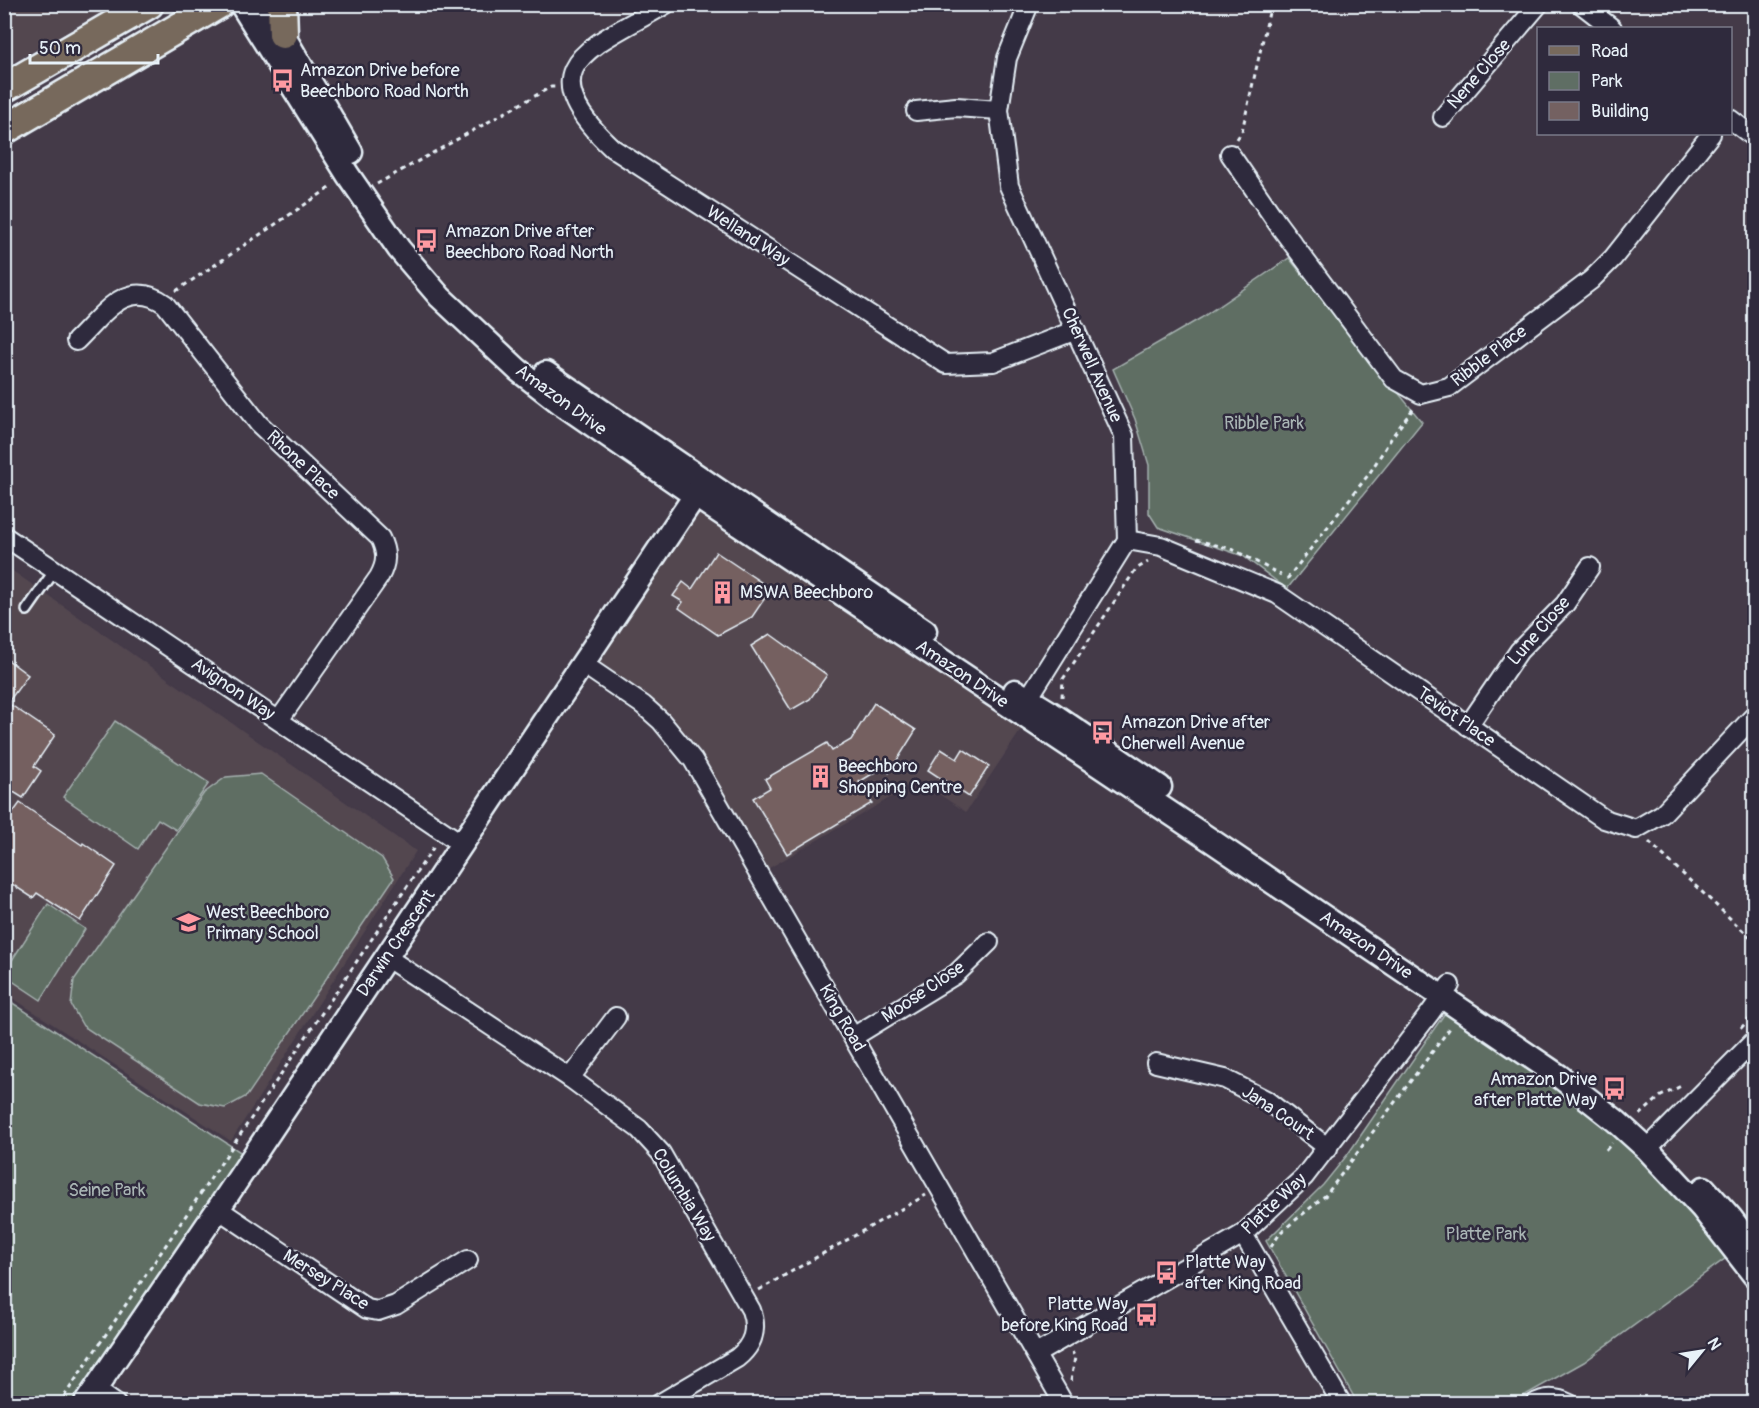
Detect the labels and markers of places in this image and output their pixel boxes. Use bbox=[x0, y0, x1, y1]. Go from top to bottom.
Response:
place label: Amazon Drive before Beechboro Road North bbox=[300, 59, 469, 103]
bus stop icon: Amazon Drive before Beechboro Road North bbox=[269, 67, 295, 93]
place label: Amazon Drive after Beechboro Road North bbox=[445, 220, 614, 264]
bus stop icon: Amazon Drive after Beechboro Road North bbox=[414, 228, 440, 254]
building icon: MSWA Beechboro bbox=[709, 579, 735, 605]
place label: MSWA Beechboro bbox=[740, 581, 873, 604]
place label: Amazon Drive after Cherwell Avenue bbox=[1121, 711, 1271, 755]
bus stop icon: Amazon Drive after Cherwell Avenue bbox=[1090, 719, 1116, 745]
place label: Beechboro Shopping Centre bbox=[838, 755, 962, 799]
building icon: Beechboro Shopping Centre bbox=[807, 763, 833, 789]
place label: West Beechboro Primary School bbox=[206, 901, 330, 945]
school or university icon: West Beechboro Primary School bbox=[175, 909, 201, 935]
place label: Amazon Drive after Platte Way bbox=[1474, 1068, 1597, 1112]
bus stop icon: Amazon Drive after Platte Way bbox=[1602, 1076, 1628, 1102]
place label: Platte Way after King Road bbox=[1185, 1251, 1301, 1295]
bus stop icon: Platte Way after King Road bbox=[1154, 1259, 1180, 1285]
place label: Platte Way before King Road bbox=[1001, 1293, 1128, 1337]
bus stop icon: Platte Way before King Road bbox=[1133, 1301, 1159, 1327]

